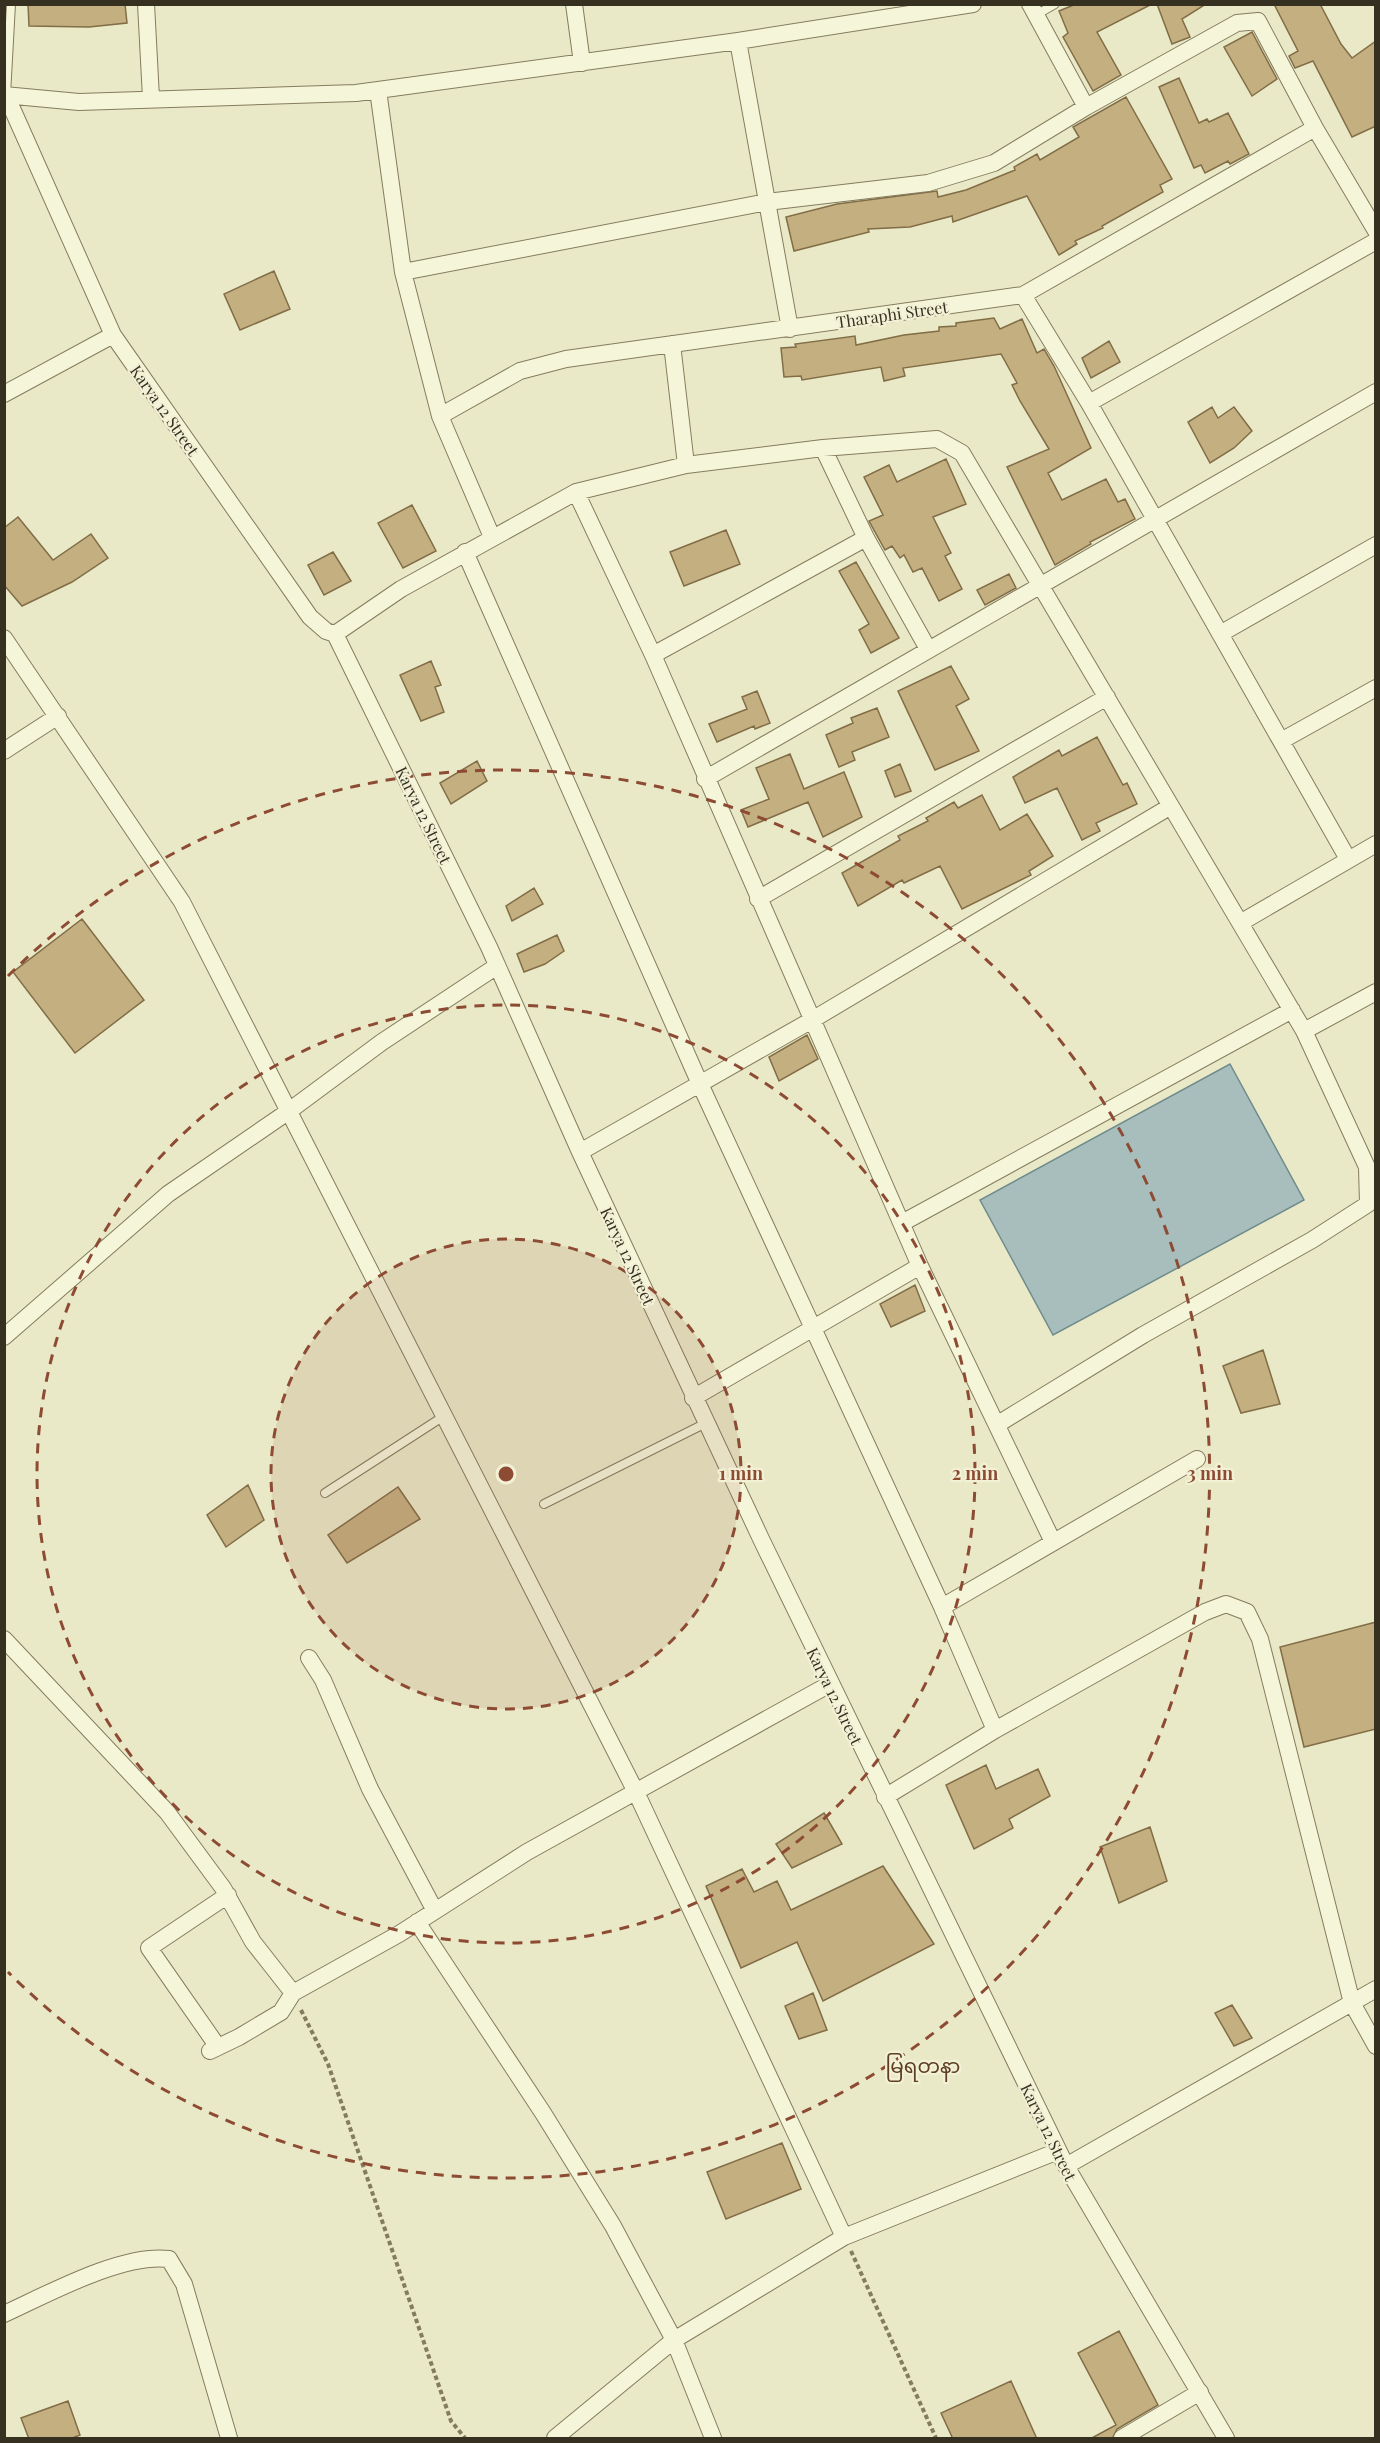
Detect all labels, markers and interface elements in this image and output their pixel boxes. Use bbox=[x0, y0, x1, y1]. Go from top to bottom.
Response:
street label: Tharaphi Street bbox=[835, 296, 950, 332]
street label: Karya 12 Street bbox=[126, 361, 204, 460]
street label: Karya 12 Street bbox=[391, 763, 457, 867]
street label: Karya 12 Street bbox=[596, 1204, 660, 1309]
text: 1 min bbox=[719, 1461, 763, 1485]
text: 2 min bbox=[952, 1461, 998, 1485]
text: 3 min bbox=[1187, 1461, 1233, 1485]
centre of rings bbox=[496, 1464, 516, 1484]
street label: Karya 12 Street bbox=[802, 1644, 868, 1748]
district label: မြရတနာ bbox=[886, 2051, 960, 2082]
street label: Karya 12 Street bbox=[1016, 2080, 1082, 2184]

